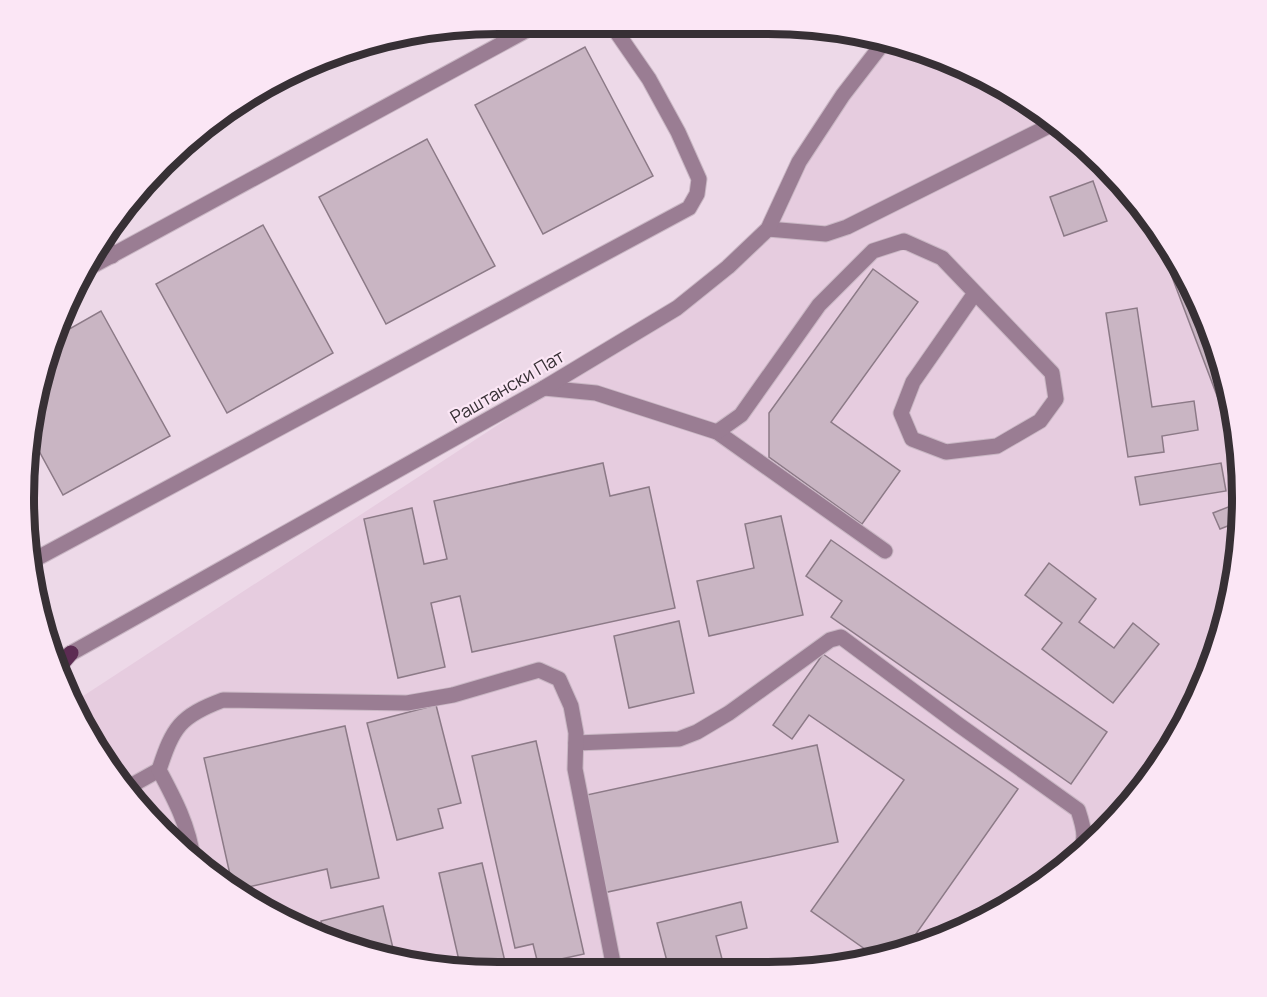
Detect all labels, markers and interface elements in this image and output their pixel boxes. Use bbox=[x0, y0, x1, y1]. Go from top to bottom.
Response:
street label: Раштански Пат bbox=[445, 344, 569, 428]

